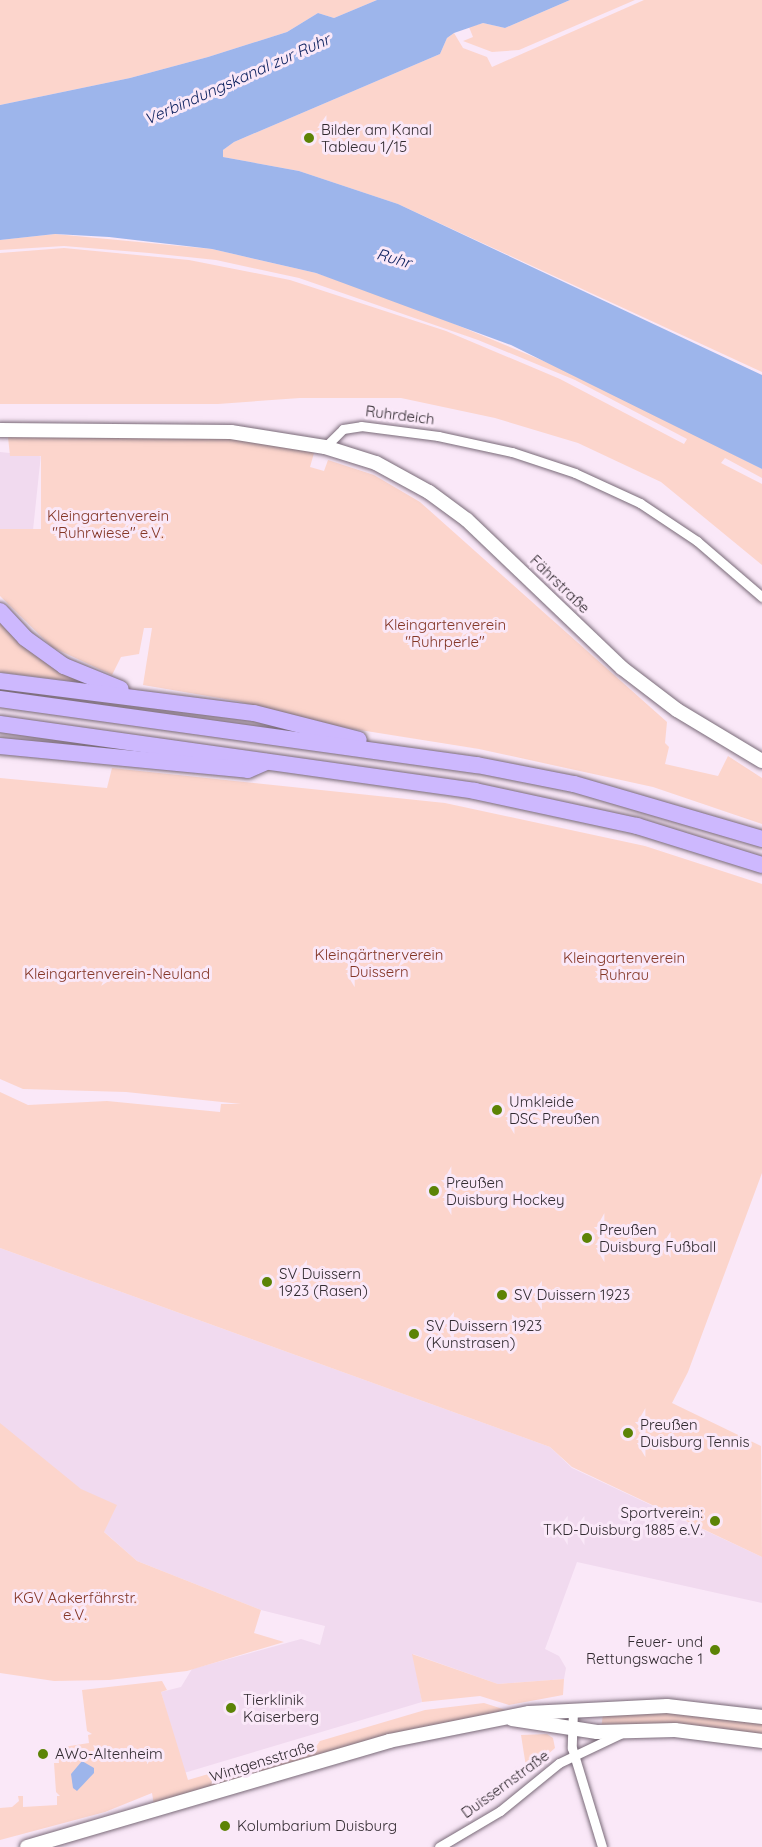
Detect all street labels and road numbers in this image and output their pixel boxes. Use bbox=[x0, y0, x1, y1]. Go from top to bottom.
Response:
street label: Ruhrdeich bbox=[364, 402, 436, 428]
street label: Fährstraße bbox=[526, 551, 594, 617]
street label: Wintgensstraße bbox=[207, 1736, 317, 1786]
street label: Duissernstraße bbox=[458, 1746, 552, 1822]

